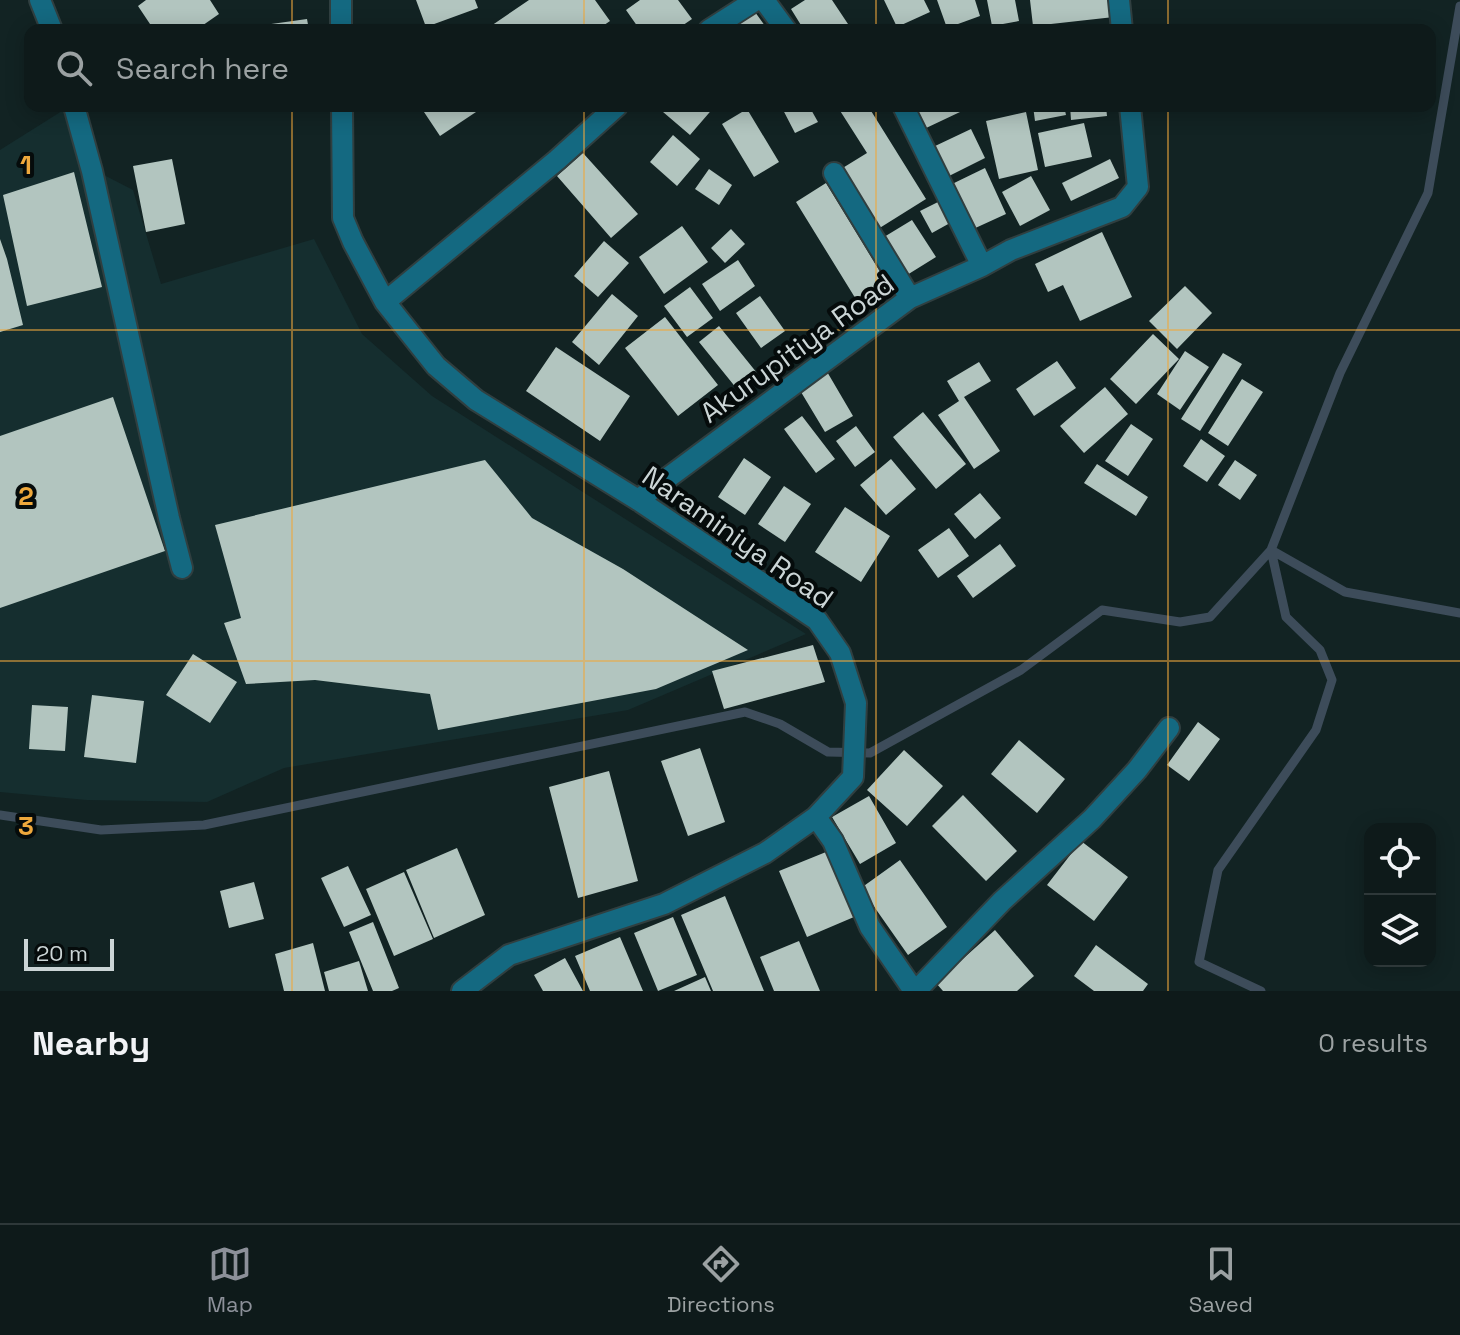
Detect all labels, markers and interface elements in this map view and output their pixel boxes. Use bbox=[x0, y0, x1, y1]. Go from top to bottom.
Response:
search box bbox=[24, 24, 1436, 112]
icon: search bbox=[52, 46, 96, 90]
text: Search here bbox=[116, 49, 289, 88]
text: 1 bbox=[20, 148, 32, 182]
street label: Akurupitiya Road bbox=[693, 265, 901, 431]
street label: Naraminiya Road bbox=[636, 458, 840, 616]
text: 2 bbox=[18, 479, 34, 513]
text: 3 bbox=[18, 809, 34, 843]
map controls bbox=[1364, 823, 1436, 967]
button: locate bbox=[1364, 823, 1436, 895]
button: layers bbox=[1364, 895, 1436, 967]
scale bar bbox=[24, 935, 114, 971]
text: 20 m bbox=[36, 939, 88, 967]
text: Nearby bbox=[32, 1022, 150, 1065]
text: 0 results bbox=[1318, 1026, 1428, 1060]
tab: Map bbox=[207, 1242, 253, 1318]
tab: Directions bbox=[667, 1242, 775, 1318]
tab: Saved bbox=[1189, 1242, 1253, 1318]

